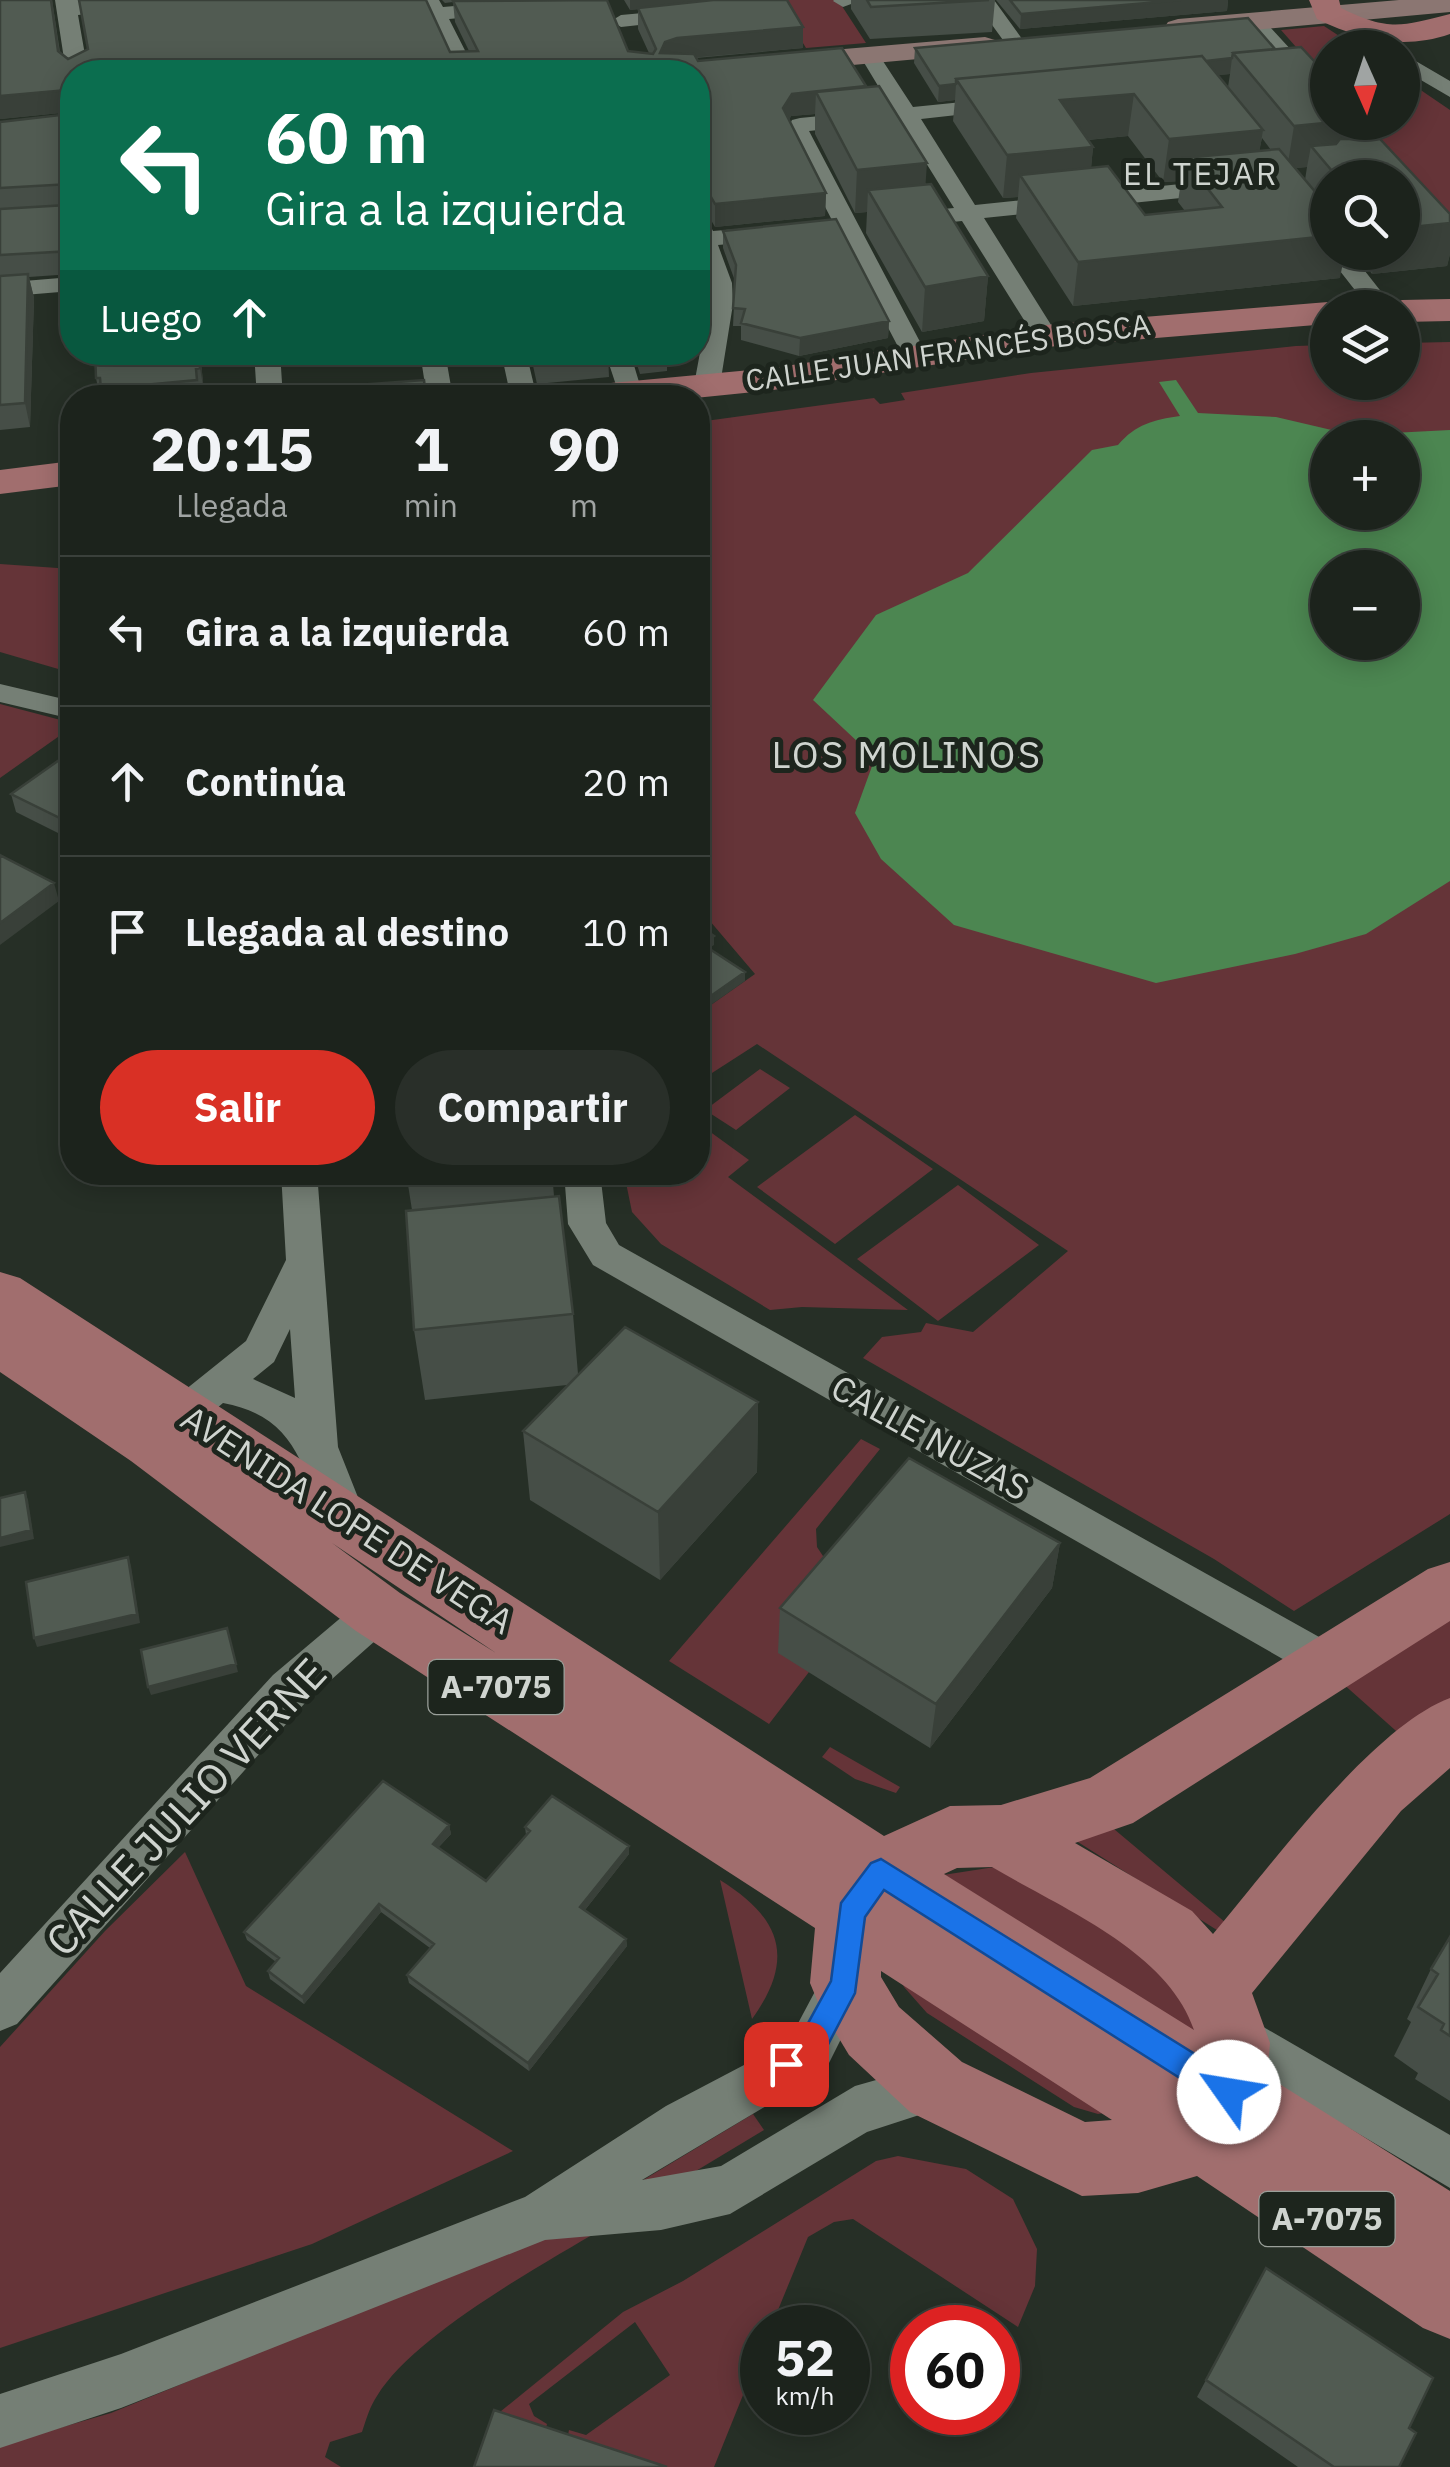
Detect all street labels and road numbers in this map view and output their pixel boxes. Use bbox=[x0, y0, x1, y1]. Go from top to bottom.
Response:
street label: CALLE JUAN FRANCÉS BOSCA bbox=[743, 304, 1153, 399]
street label: CALLE NUZAS bbox=[823, 1364, 1038, 1510]
street label: AVENIDA LOPE DE VEGA bbox=[173, 1394, 522, 1644]
street label: CALLE JULIO VERNE bbox=[33, 1646, 338, 1967]
road number: A-7075 bbox=[428, 1660, 564, 1714]
road number: A-7075 bbox=[1260, 2192, 1394, 2246]

